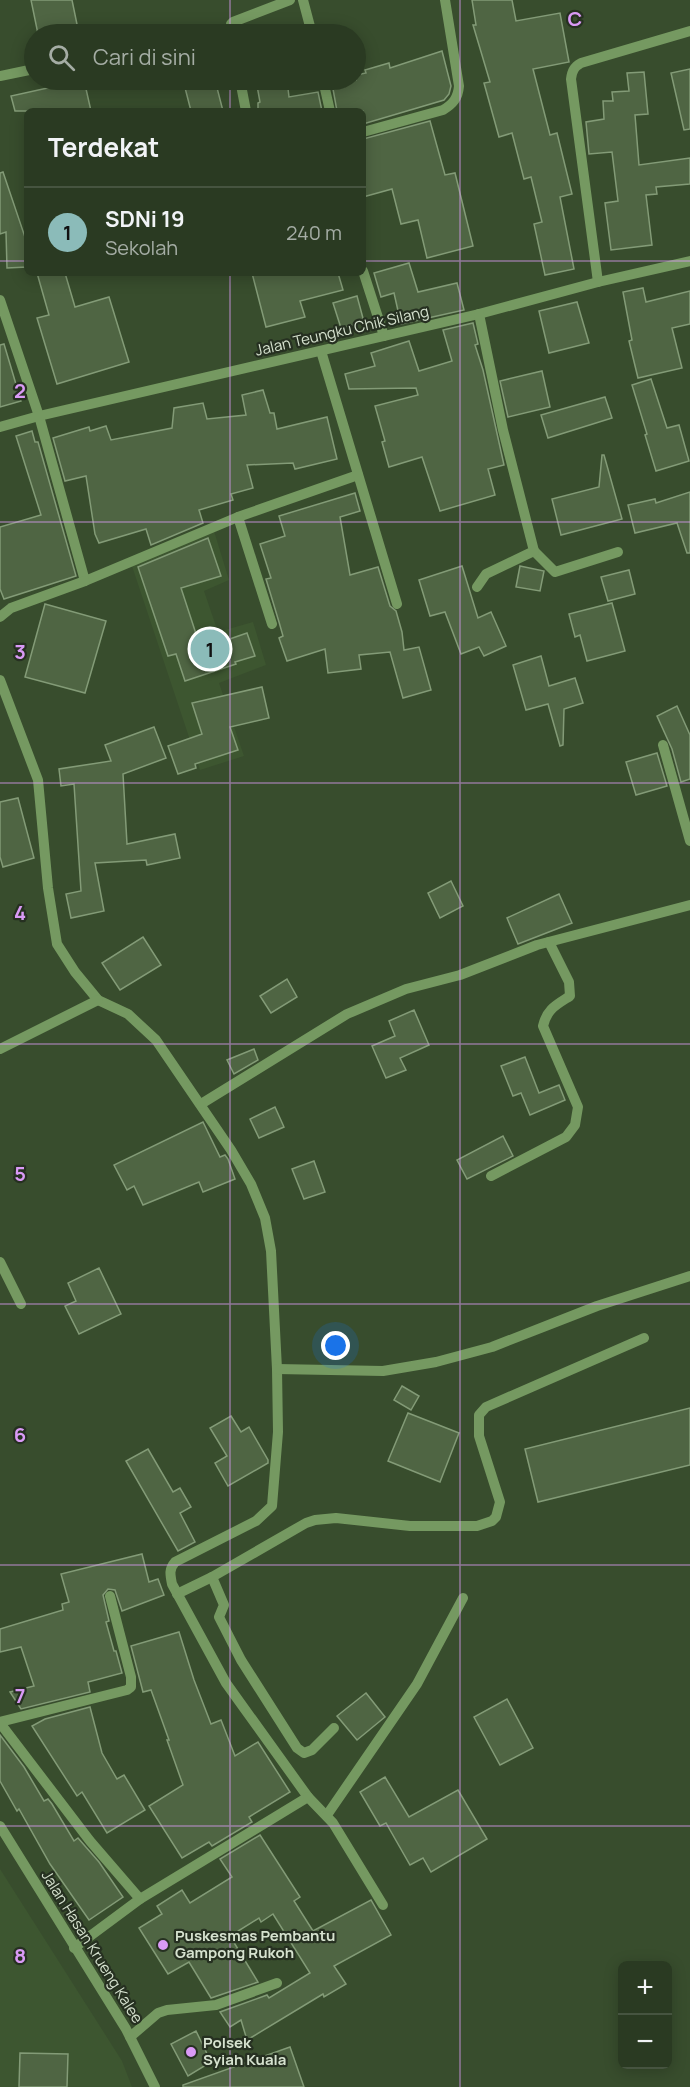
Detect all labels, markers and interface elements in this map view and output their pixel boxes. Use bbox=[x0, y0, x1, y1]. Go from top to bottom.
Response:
text: C bbox=[568, 5, 582, 32]
search box bbox=[24, 24, 366, 90]
icon: search bbox=[45, 41, 78, 74]
text: Cari di sini bbox=[93, 42, 196, 72]
text: Terdekat bbox=[48, 129, 159, 165]
text: SDNi 19 bbox=[105, 204, 185, 234]
text: 1 bbox=[63, 219, 72, 246]
text: 240 m bbox=[286, 219, 342, 246]
text: Sekolah bbox=[105, 234, 178, 261]
street label: Jalan Teungku Chik Silang bbox=[253, 300, 431, 361]
text: 2 bbox=[14, 377, 26, 404]
pin: 1 bbox=[190, 626, 230, 672]
text: 3 bbox=[14, 638, 26, 665]
text: 4 bbox=[14, 899, 26, 926]
text: 5 bbox=[14, 1160, 26, 1187]
your location bbox=[321, 1331, 350, 1360]
text: 6 bbox=[14, 1421, 26, 1448]
text: 7 bbox=[15, 1682, 25, 1709]
street label: Jalan Hasan Krueng Kalee bbox=[37, 1866, 148, 2027]
place label: Puskesmas Pembantu Gampong Rukoh bbox=[175, 1925, 335, 1963]
marker: Puskesmas Pembantu Gampong Rukoh bbox=[156, 1938, 170, 1952]
text: 8 bbox=[14, 1942, 26, 1969]
map controls bbox=[618, 1961, 672, 2069]
button: + bbox=[618, 1961, 672, 2015]
button: − bbox=[618, 2015, 672, 2069]
place label: Polsek Syiah Kuala bbox=[203, 2032, 286, 2070]
marker: Polsek Syiah Kuala bbox=[184, 2045, 198, 2059]

